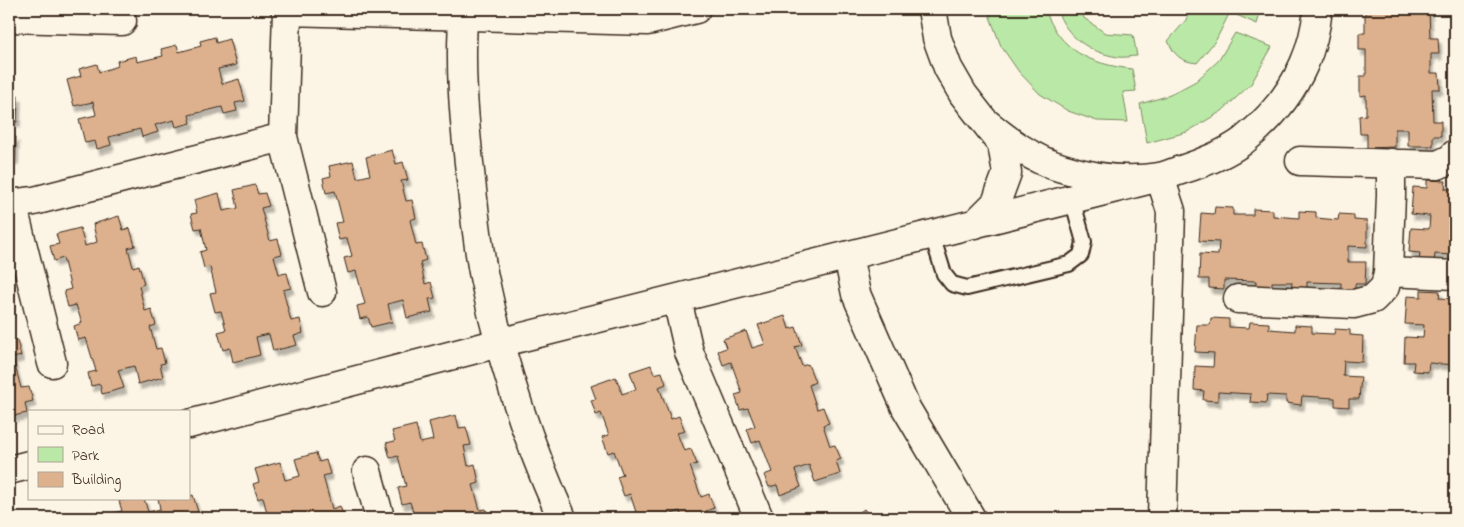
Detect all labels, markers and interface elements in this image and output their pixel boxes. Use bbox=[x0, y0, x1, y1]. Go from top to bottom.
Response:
legend bbox=[28, 410, 190, 500]
text: Road bbox=[72, 419, 105, 441]
text: Park bbox=[72, 445, 100, 467]
text: Building bbox=[71, 469, 121, 492]

